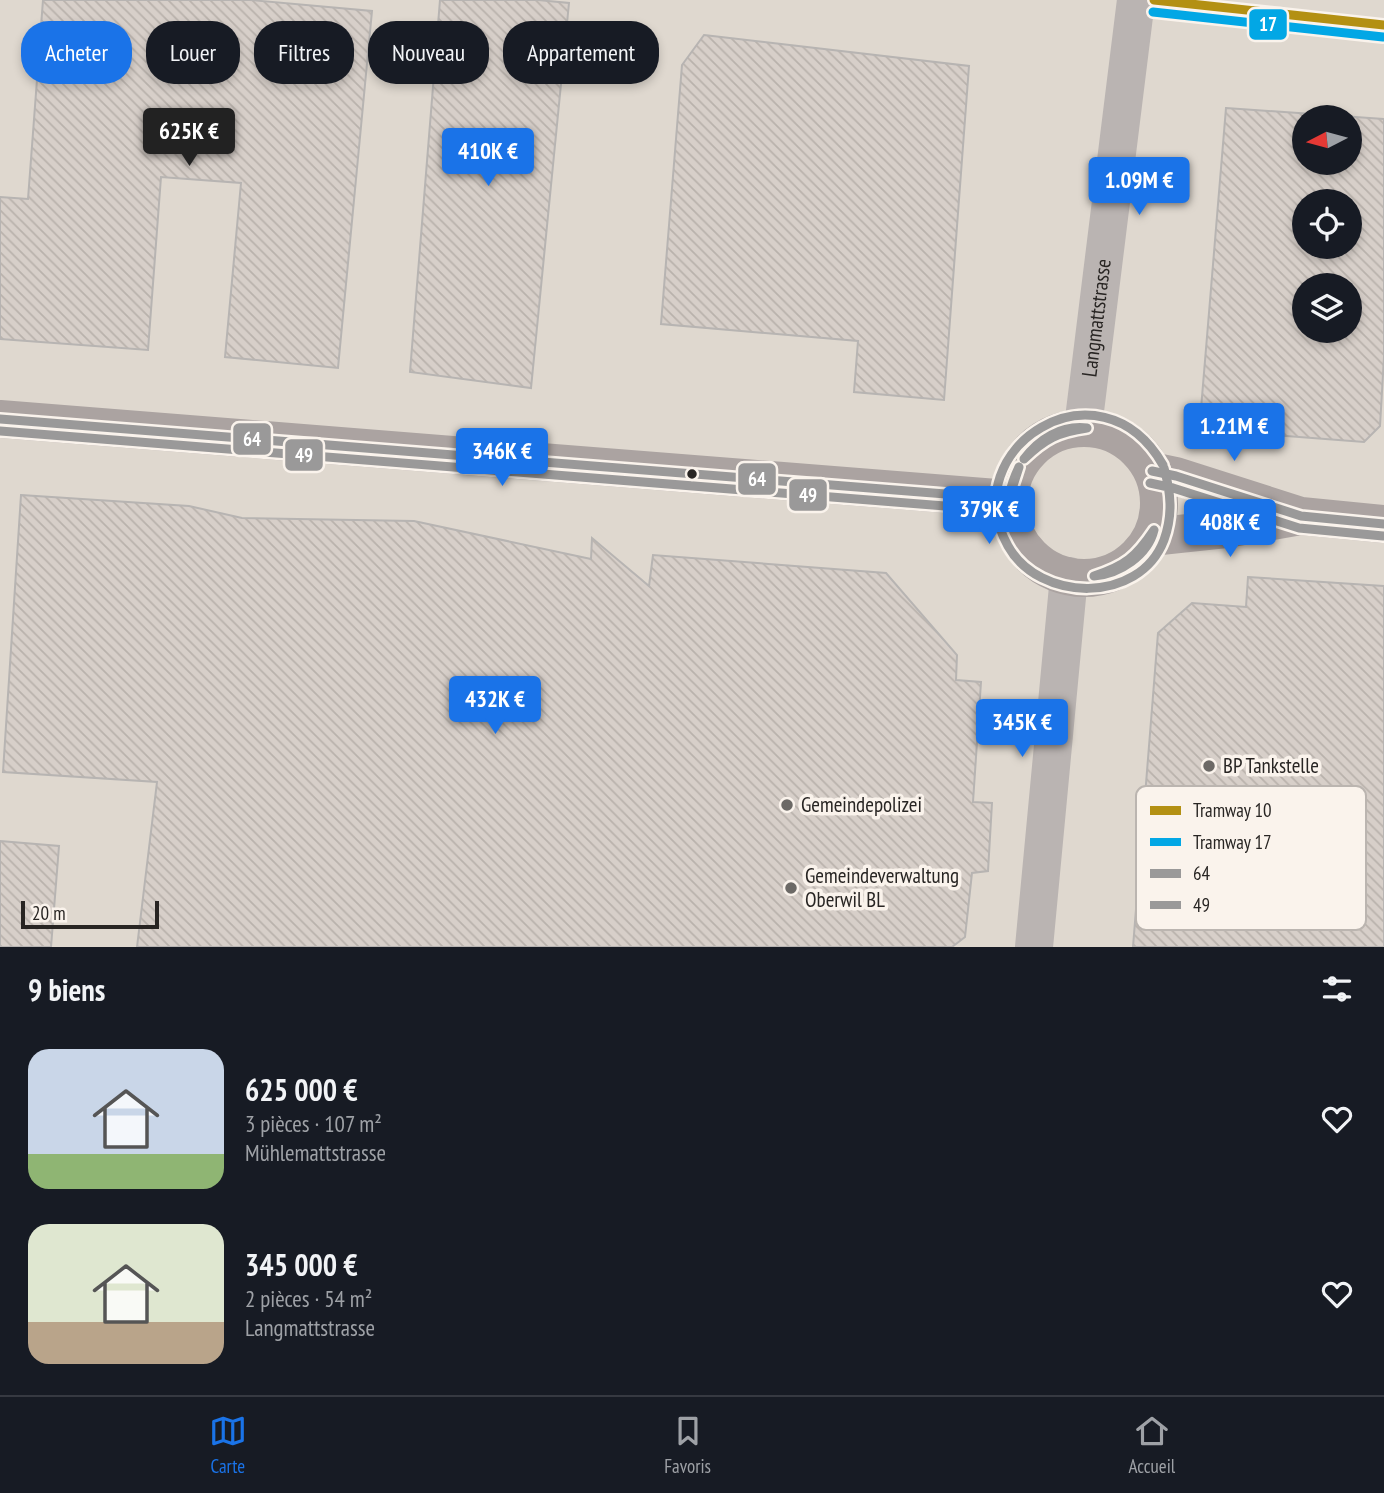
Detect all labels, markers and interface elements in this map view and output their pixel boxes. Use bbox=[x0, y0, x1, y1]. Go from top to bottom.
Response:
line badge: 17 bbox=[1248, 8, 1288, 41]
text: 17 bbox=[1259, 12, 1277, 36]
chip: Acheter bbox=[21, 21, 132, 84]
chip: Louer bbox=[146, 21, 240, 84]
chip: Filtres bbox=[254, 21, 354, 84]
chip: Nouveau bbox=[368, 21, 489, 84]
chip: Appartement bbox=[503, 21, 659, 84]
north arrow bbox=[1292, 105, 1362, 175]
map controls bbox=[1292, 105, 1362, 343]
pin: 625K € bbox=[132, 108, 246, 168]
text: 625K € bbox=[159, 116, 219, 145]
pin: 410K € bbox=[431, 128, 545, 188]
text: 410K € bbox=[458, 136, 518, 165]
pin: 1.09M € bbox=[1074, 158, 1204, 217]
text: 1.09M € bbox=[1105, 165, 1173, 194]
button: locate bbox=[1292, 189, 1362, 259]
street label: Langmattstrasse bbox=[1075, 257, 1117, 378]
button: layers bbox=[1292, 273, 1362, 343]
pin: 1.21M € bbox=[1169, 404, 1299, 463]
text: 1.21M € bbox=[1200, 411, 1268, 440]
line badge: 64 bbox=[232, 422, 272, 456]
text: 64 bbox=[243, 427, 261, 451]
pin: 346K € bbox=[445, 428, 559, 488]
text: 346K € bbox=[472, 436, 532, 465]
line badge: 49 bbox=[284, 438, 324, 472]
text: 49 bbox=[295, 443, 313, 467]
line badge: 64 bbox=[737, 462, 777, 496]
unlabelled marker bbox=[685, 467, 699, 481]
text: 64 bbox=[748, 467, 766, 491]
line badge: 49 bbox=[788, 478, 828, 512]
text: 49 bbox=[799, 483, 817, 507]
pin: 379K € bbox=[932, 486, 1046, 546]
text: 379K € bbox=[959, 494, 1019, 523]
pin: 408K € bbox=[1173, 500, 1287, 559]
text: 408K € bbox=[1200, 507, 1260, 536]
pin: 432K € bbox=[438, 676, 552, 736]
text: 432K € bbox=[465, 684, 525, 713]
pin: 345K € bbox=[965, 700, 1079, 759]
text: 345K € bbox=[992, 707, 1052, 736]
place label: BP Tankstelle bbox=[1223, 752, 1319, 779]
marker: BP Tankstelle bbox=[1201, 758, 1217, 774]
legend bbox=[1136, 786, 1366, 930]
place label: Gemeindepolizei bbox=[801, 791, 922, 818]
marker: Gemeindepolizei bbox=[779, 797, 795, 813]
text: Tramway 10 bbox=[1193, 798, 1272, 822]
text: Tramway 17 bbox=[1193, 830, 1272, 854]
text: 64 bbox=[1193, 861, 1211, 885]
place label: Gemeindeverwaltung Oberwil BL bbox=[805, 862, 959, 913]
marker: Gemeindeverwaltung Oberwil BL bbox=[783, 880, 799, 896]
text: 49 bbox=[1193, 893, 1210, 917]
scale bar bbox=[21, 898, 159, 930]
text: 20 m bbox=[32, 901, 66, 925]
text: 9 biens bbox=[28, 970, 105, 1009]
icon: filters bbox=[1318, 970, 1356, 1008]
text: 625 000 € bbox=[245, 1070, 358, 1109]
icon: home bbox=[84, 1077, 168, 1161]
icon: heart bbox=[1318, 1100, 1356, 1138]
text: 3 pièces · 107 m² bbox=[245, 1109, 382, 1138]
text: Mühlemattstrasse bbox=[245, 1138, 386, 1167]
text: 345 000 € bbox=[245, 1245, 358, 1284]
icon: home bbox=[84, 1252, 168, 1336]
icon: heart bbox=[1318, 1275, 1356, 1313]
text: 2 pièces · 54 m² bbox=[245, 1284, 372, 1313]
text: Langmattstrasse bbox=[245, 1313, 375, 1342]
tab: Carte bbox=[209, 1412, 247, 1478]
tab: Favoris bbox=[664, 1412, 711, 1478]
tab: Accueil bbox=[1129, 1412, 1175, 1478]

